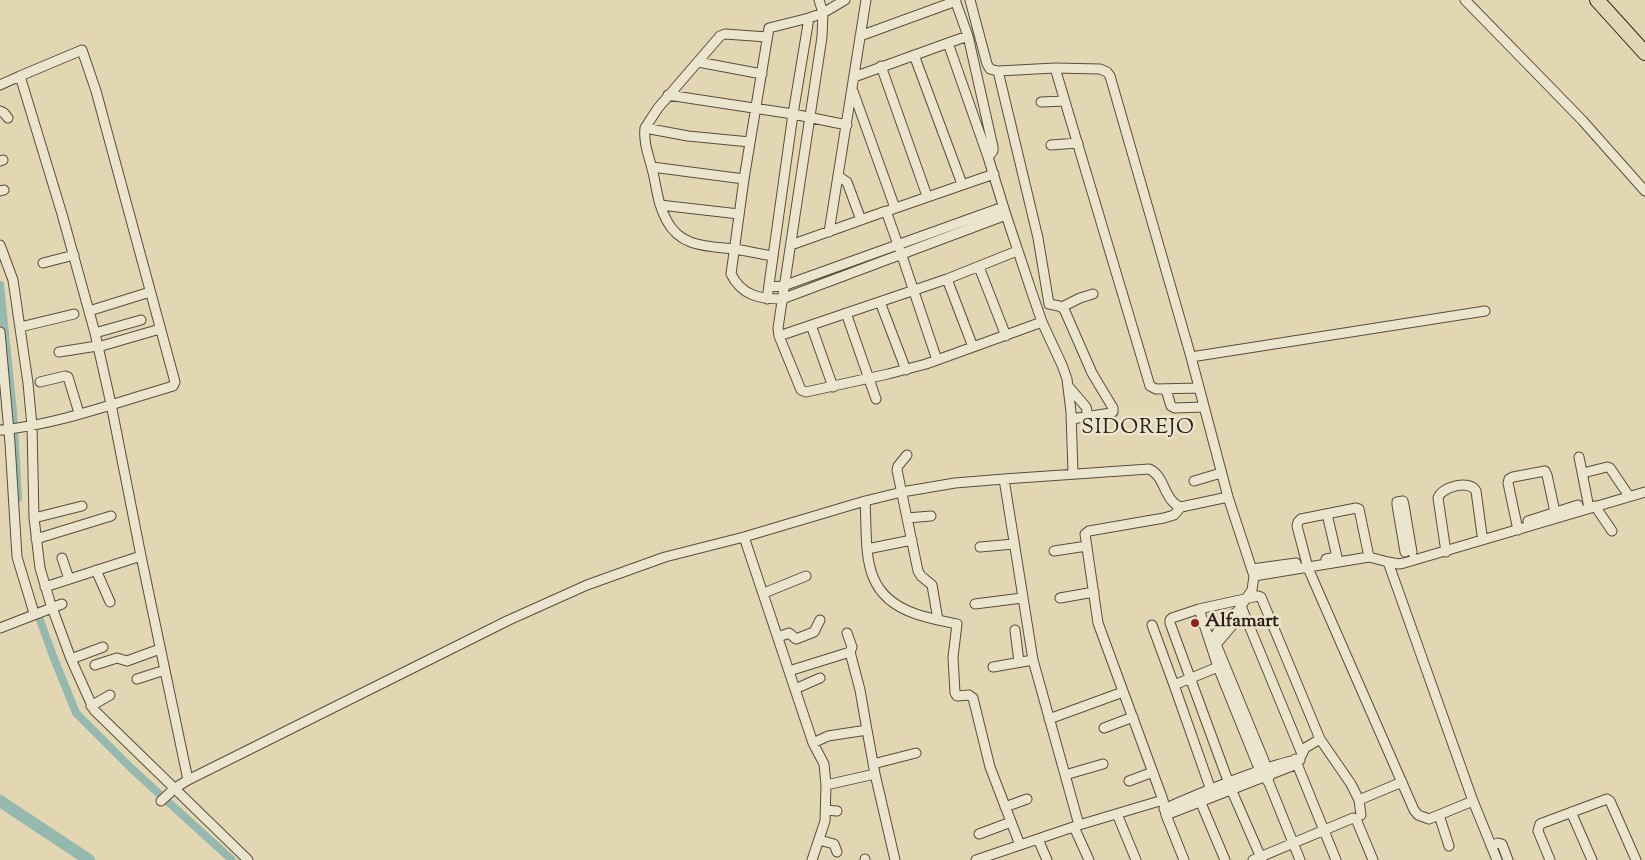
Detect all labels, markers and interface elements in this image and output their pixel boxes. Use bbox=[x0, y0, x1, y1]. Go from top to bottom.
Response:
district label: SIDOREJO bbox=[1080, 416, 1196, 442]
place label: Alfamart bbox=[1205, 612, 1279, 634]
marker: Alfamart bbox=[1189, 617, 1201, 629]

